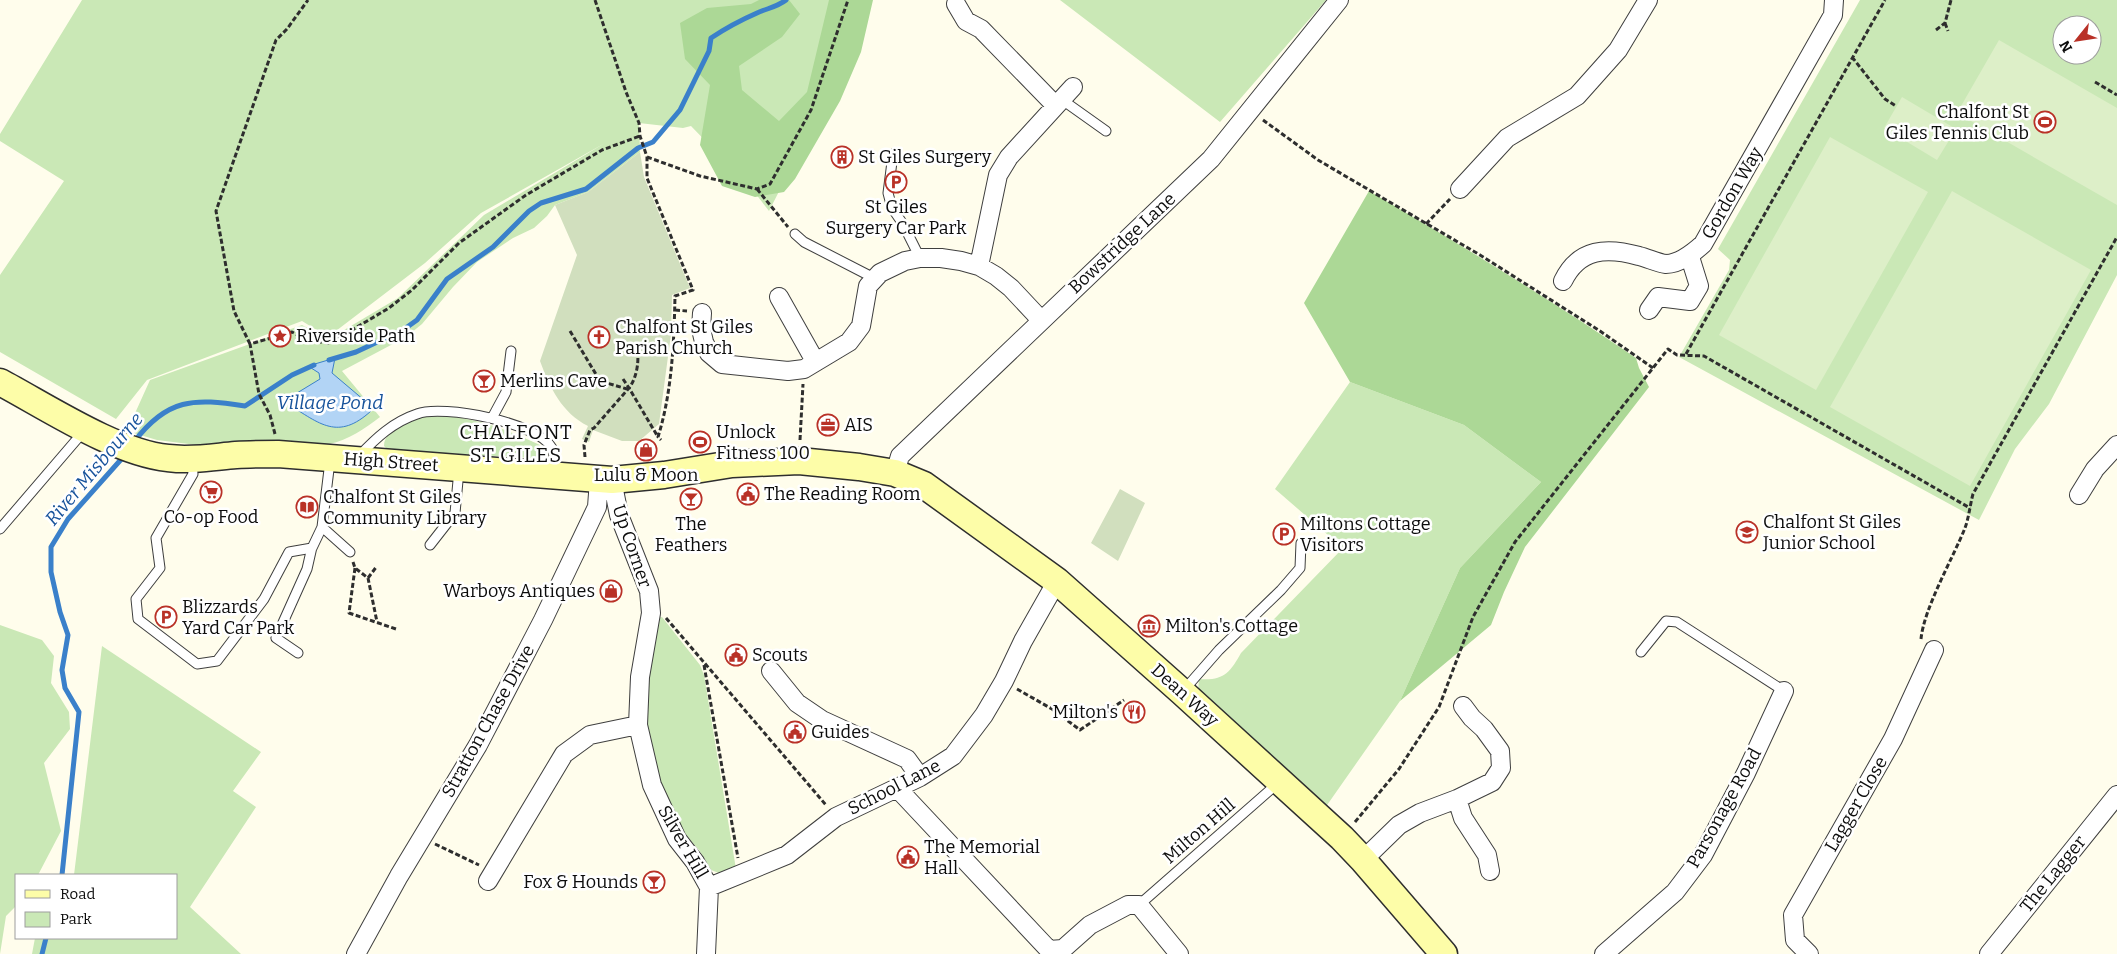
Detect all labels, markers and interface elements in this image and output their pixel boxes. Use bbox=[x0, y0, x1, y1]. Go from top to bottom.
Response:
north arrow bbox=[2052, 15, 2102, 65]
text: N bbox=[2056, 37, 2076, 55]
place label: Chalfont St Giles Tennis Club bbox=[1885, 101, 2029, 144]
sports icon: Chalfont St Giles Tennis Club bbox=[2033, 110, 2057, 134]
street label: Gordon Way bbox=[1697, 143, 1767, 243]
building icon: St Giles Surgery bbox=[830, 145, 854, 169]
place label: St Giles Surgery bbox=[858, 146, 992, 168]
parking icon: St Giles Surgery Car Park bbox=[884, 170, 908, 194]
street label: Bowstridge Lane bbox=[1064, 188, 1180, 298]
place label: St Giles Surgery Car Park bbox=[826, 196, 967, 239]
place label: Chalfont St Giles Parish Church bbox=[615, 316, 753, 359]
place icon: Riverside Path bbox=[268, 324, 292, 348]
place label: Riverside Path bbox=[296, 325, 415, 347]
church icon: Chalfont St Giles Parish Church bbox=[587, 325, 611, 349]
bar icon: Merlins Cave bbox=[472, 369, 496, 393]
place label: Merlins Cave bbox=[500, 370, 607, 392]
water label: Village Pond bbox=[277, 391, 383, 414]
water label: River Misbourne bbox=[40, 408, 148, 530]
office icon: AIS bbox=[816, 413, 840, 437]
place label: AIS bbox=[844, 414, 873, 436]
district label: CHALFONT ST GILES bbox=[459, 420, 573, 467]
place label: Unlock Fitness 100 bbox=[716, 421, 810, 464]
sports icon: Unlock Fitness 100 bbox=[688, 430, 712, 454]
shop icon: Lulu & Moon bbox=[634, 438, 658, 462]
street label: High Street bbox=[343, 448, 440, 476]
place label: Lulu & Moon bbox=[594, 464, 699, 486]
supermarket icon: Co-op Food bbox=[199, 480, 223, 504]
public building icon: The Reading Room bbox=[736, 482, 760, 506]
place label: The Reading Room bbox=[764, 483, 921, 505]
place label: Chalfont St Giles Community Library bbox=[323, 486, 487, 529]
bar icon: The Feathers bbox=[679, 487, 703, 511]
library icon: Chalfont St Giles Community Library bbox=[295, 495, 319, 519]
street label: Up Corner bbox=[608, 502, 656, 590]
place label: Co-op Food bbox=[163, 506, 259, 528]
place label: Chalfont St Giles Junior School bbox=[1762, 511, 1901, 554]
place label: The Feathers bbox=[655, 513, 727, 556]
place label: Miltons Cottage Visitors bbox=[1300, 513, 1431, 556]
school or university icon: Chalfont St Giles Junior School bbox=[1735, 520, 1759, 544]
parking icon: Miltons Cottage Visitors bbox=[1272, 522, 1296, 546]
shop icon: Warboys Antiques bbox=[599, 579, 623, 603]
place label: Warboys Antiques bbox=[443, 580, 595, 602]
place label: Blizzards Yard Car Park bbox=[182, 596, 295, 639]
parking icon: Blizzards Yard Car Park bbox=[154, 605, 178, 629]
museum icon: Milton's Cottage bbox=[1137, 614, 1161, 638]
place label: Milton's Cottage bbox=[1165, 615, 1298, 637]
street label: Stratton Chase Drive bbox=[437, 641, 539, 801]
public building icon: Scouts bbox=[724, 643, 748, 667]
place label: Scouts bbox=[752, 644, 808, 666]
street label: Dean Way bbox=[1147, 659, 1224, 731]
restaurant icon: Milton's bbox=[1122, 700, 1146, 724]
place label: Milton's bbox=[1052, 701, 1118, 723]
public building icon: Guides bbox=[783, 720, 807, 744]
place label: Guides bbox=[811, 721, 870, 743]
street label: Parsonage Road bbox=[1682, 744, 1766, 872]
street label: Lagger Close bbox=[1820, 753, 1892, 855]
street label: School Lane bbox=[844, 754, 944, 820]
street label: Milton Hill bbox=[1158, 794, 1240, 868]
street label: Silver Hill bbox=[653, 801, 713, 883]
street label: The Lagger bbox=[2015, 831, 2091, 917]
place label: The Memorial Hall bbox=[924, 836, 1040, 879]
public building icon: The Memorial Hall bbox=[896, 845, 920, 869]
bar icon: Fox & Hounds bbox=[642, 870, 666, 894]
place label: Fox & Hounds bbox=[523, 871, 638, 893]
legend bbox=[15, 874, 178, 939]
text: Road bbox=[60, 885, 95, 903]
text: Park bbox=[60, 910, 92, 928]

